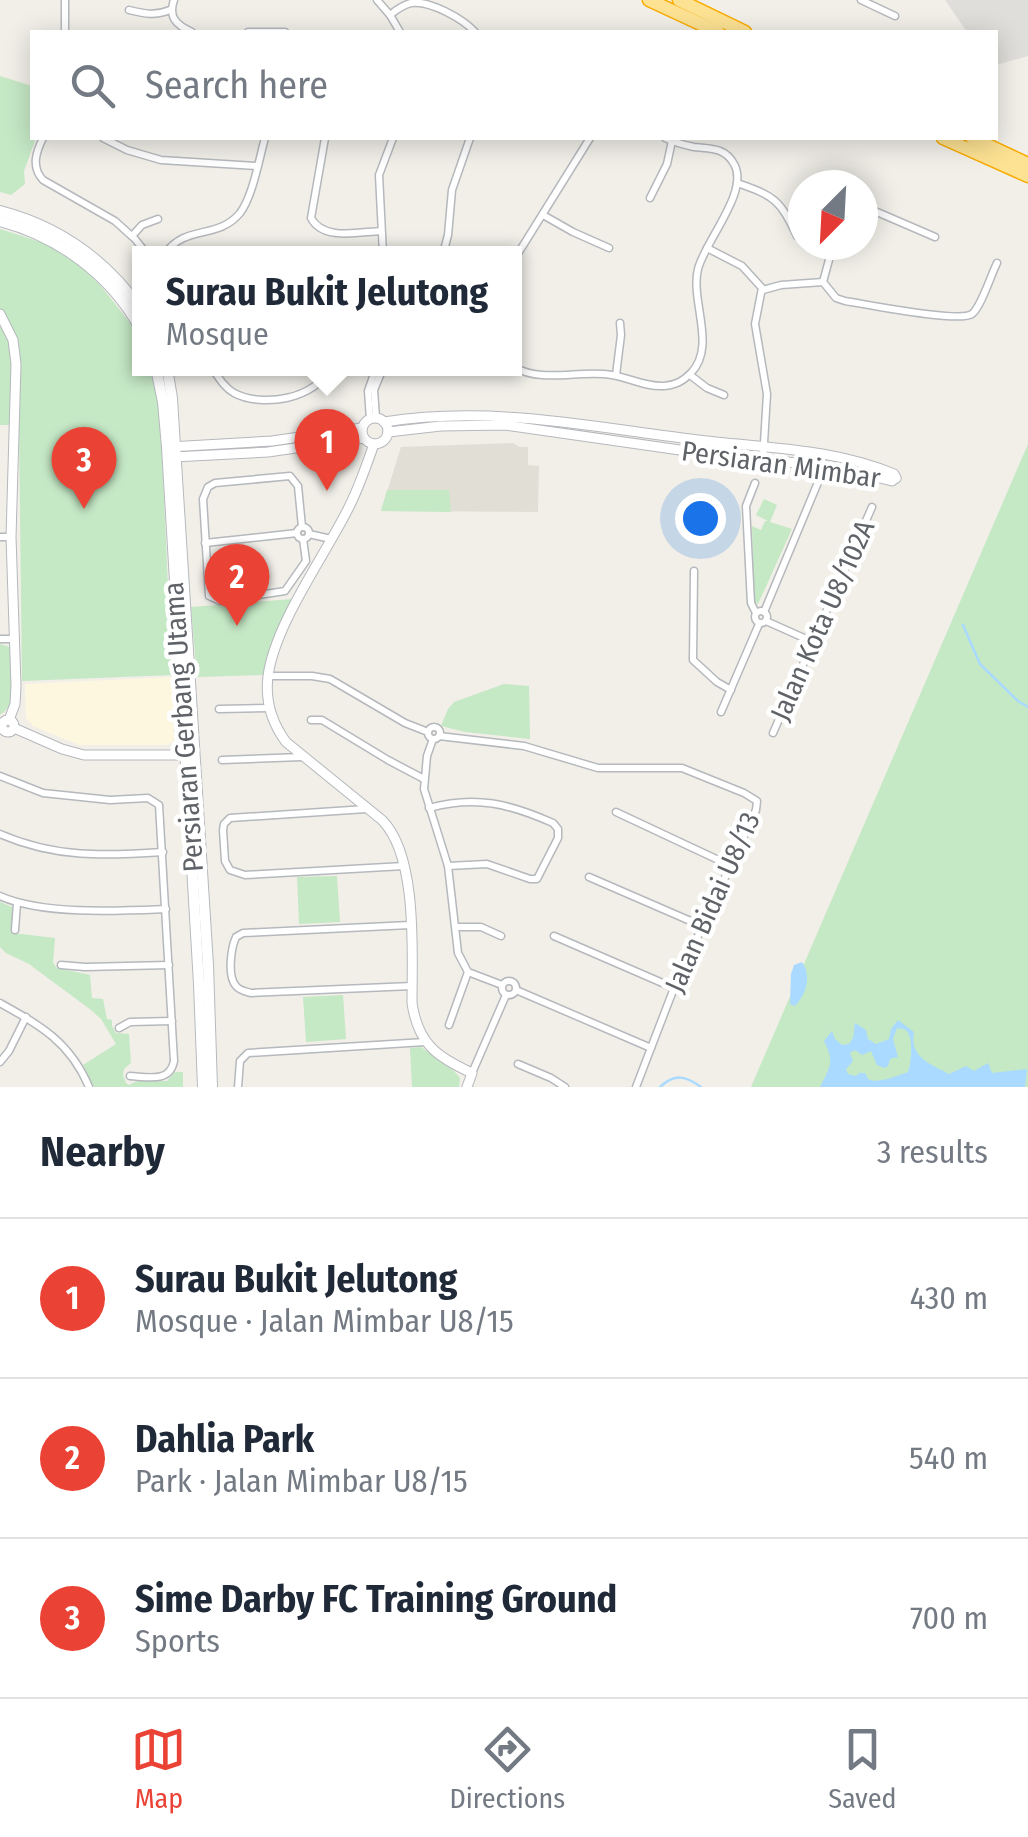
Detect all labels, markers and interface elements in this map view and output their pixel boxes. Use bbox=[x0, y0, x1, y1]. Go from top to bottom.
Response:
search box bbox=[30, 30, 998, 140]
icon: search bbox=[65, 58, 120, 113]
text: Search here bbox=[145, 62, 328, 108]
north arrow bbox=[788, 170, 878, 260]
popup bbox=[132, 246, 522, 376]
text: Surau Bukit Jelutong bbox=[166, 269, 488, 315]
text: Mosque bbox=[166, 315, 269, 353]
pin: 1 bbox=[294, 408, 360, 491]
pin: 3 bbox=[52, 426, 116, 509]
street label: Persiaran Mimbar bbox=[679, 434, 883, 495]
your location bbox=[675, 493, 726, 544]
street label: Jalan Kota U8/102A bbox=[763, 515, 882, 726]
pin: 2 bbox=[204, 544, 270, 626]
street label: Persiaran Gerbang Utama bbox=[157, 581, 210, 873]
street label: Jalan Bidai U8/13 bbox=[658, 807, 767, 997]
text: Nearby bbox=[40, 1127, 165, 1177]
text: 3 results bbox=[877, 1133, 988, 1171]
text: Surau Bukit Jelutong bbox=[135, 1256, 457, 1302]
text: 1 bbox=[66, 1279, 79, 1317]
text: 430 m bbox=[910, 1279, 988, 1317]
text: Mosque · Jalan Mimbar U8/15 bbox=[135, 1302, 514, 1340]
text: Dahlia Park bbox=[135, 1416, 314, 1462]
text: 2 bbox=[65, 1439, 80, 1477]
text: 540 m bbox=[909, 1439, 988, 1477]
text: Park · Jalan Mimbar U8/15 bbox=[135, 1462, 468, 1500]
text: Sime Darby FC Training Ground bbox=[135, 1576, 617, 1622]
text: 3 bbox=[65, 1599, 80, 1637]
text: 700 m bbox=[910, 1599, 988, 1637]
text: Sports bbox=[135, 1622, 220, 1660]
tab: Map bbox=[131, 1722, 186, 1815]
tab: Directions bbox=[449, 1722, 565, 1815]
tab: Saved bbox=[828, 1722, 897, 1815]

